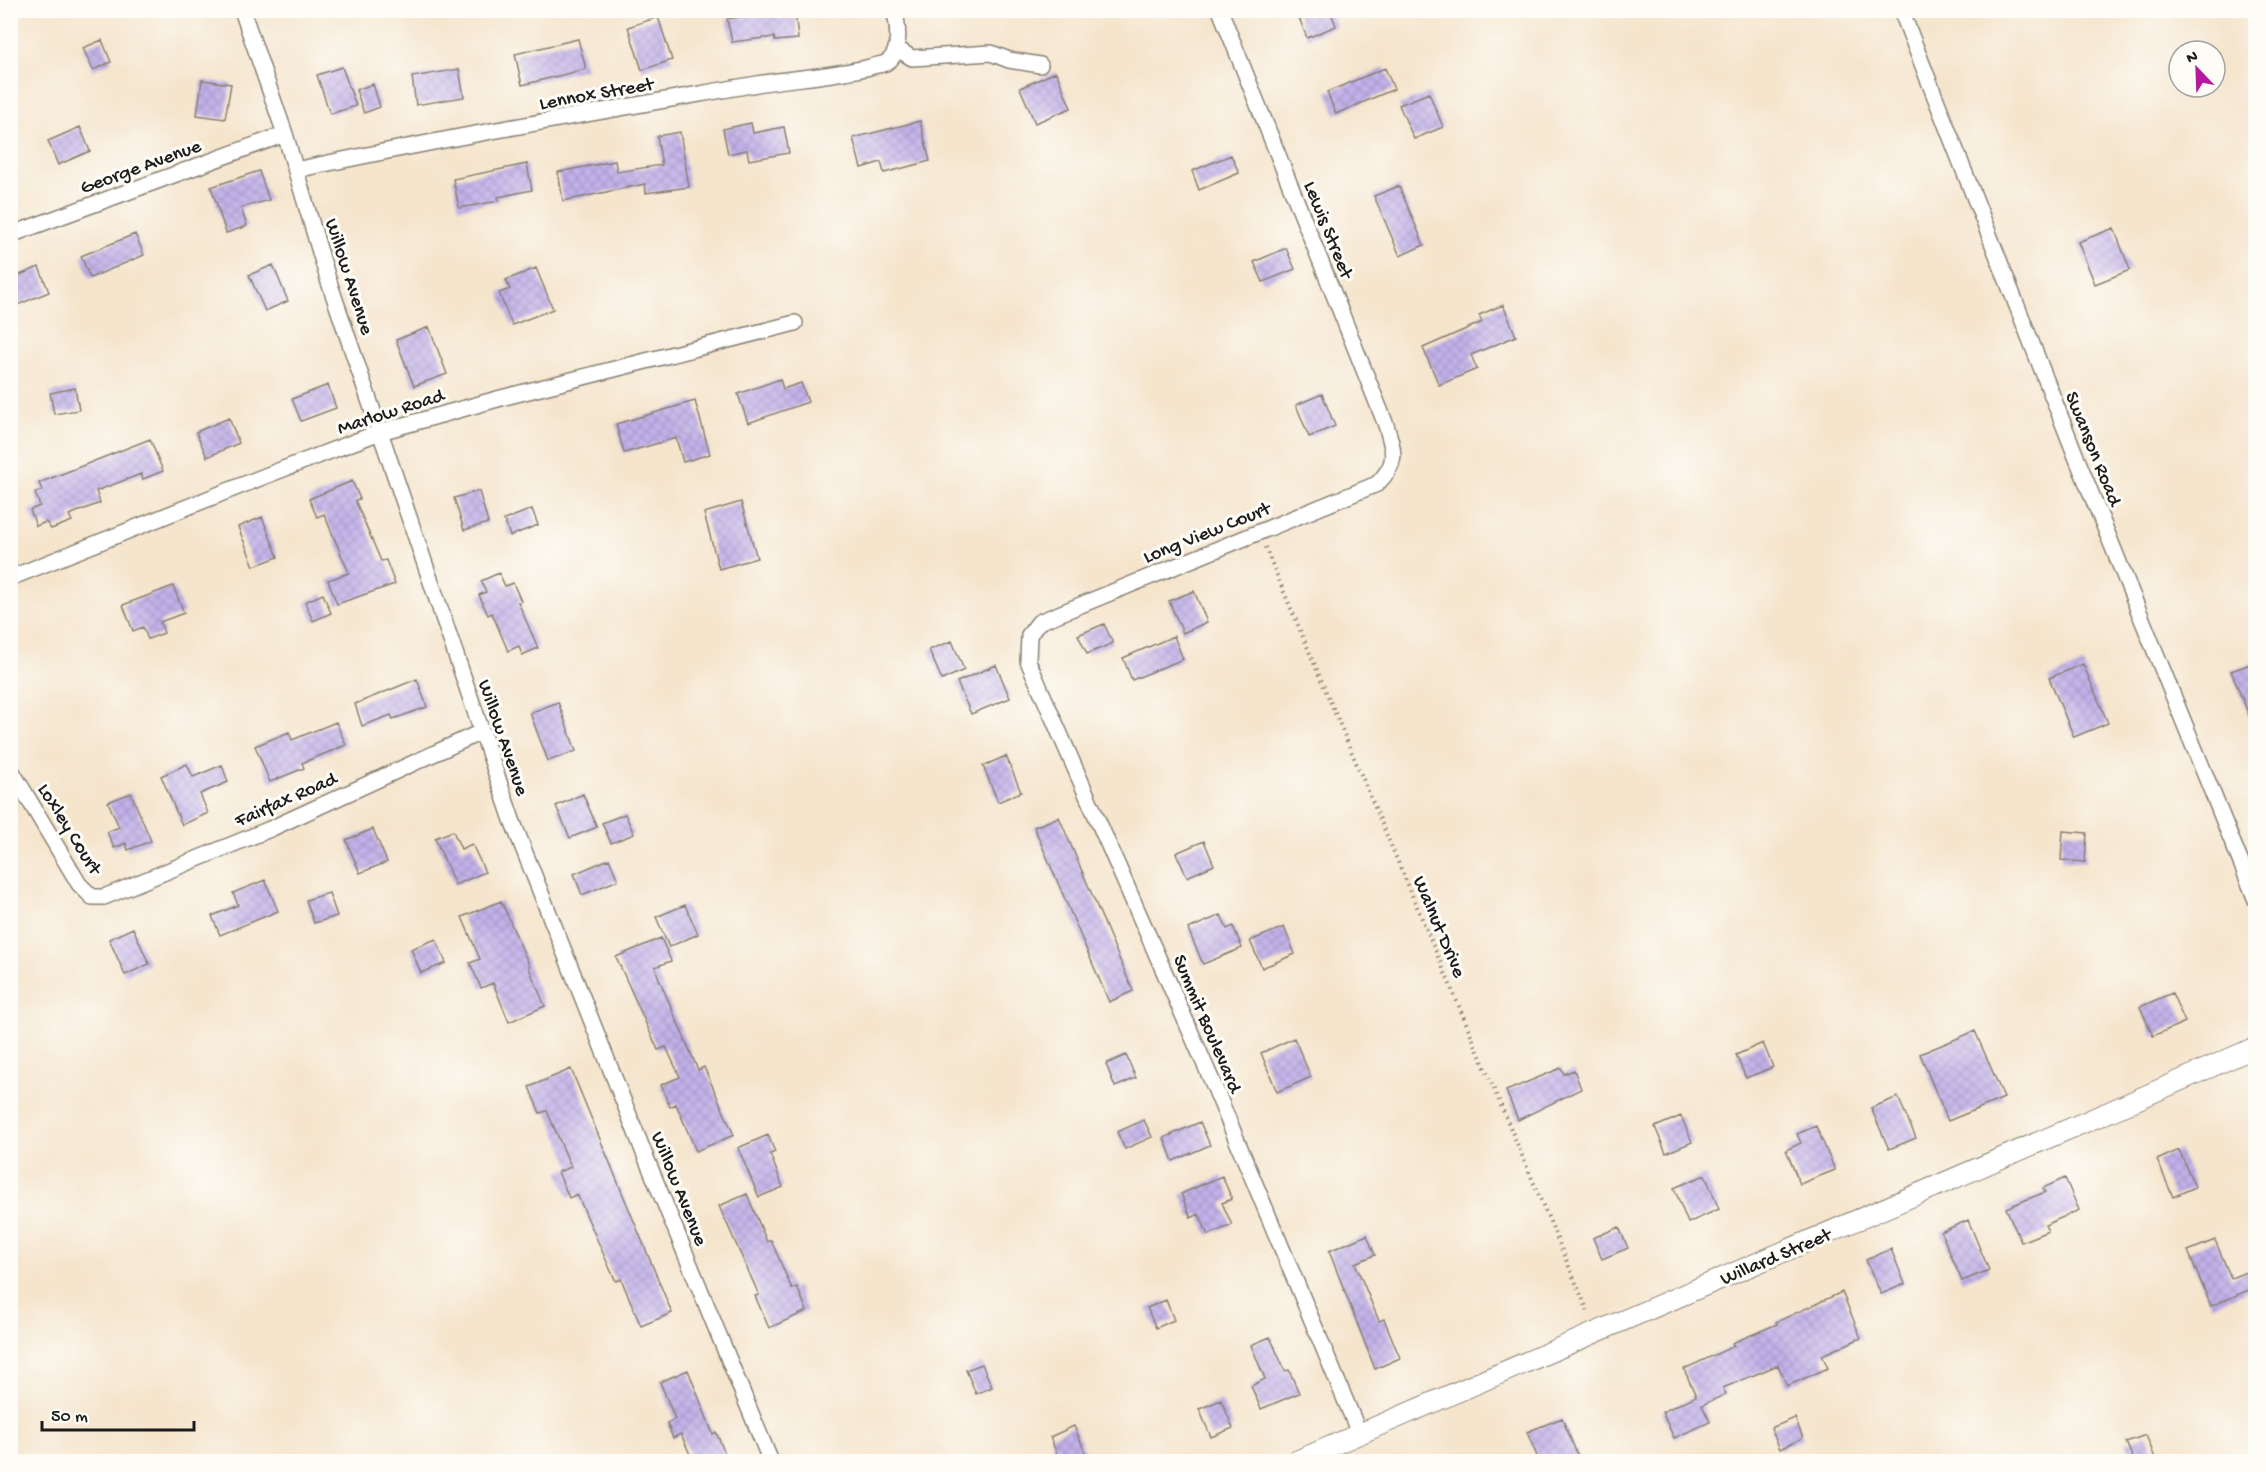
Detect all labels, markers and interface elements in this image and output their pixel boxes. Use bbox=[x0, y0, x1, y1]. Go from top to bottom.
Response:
north arrow bbox=[2167, 39, 2227, 99]
text: N bbox=[2184, 47, 2202, 69]
street label: Lennox Street bbox=[538, 74, 657, 117]
street label: George Avenue bbox=[78, 136, 205, 201]
street label: Lewis Street bbox=[1297, 178, 1357, 284]
street label: Willow Avenue bbox=[318, 216, 377, 339]
street label: Marlow Road bbox=[335, 385, 449, 441]
street label: Swanson Road bbox=[2058, 389, 2126, 512]
street label: Long View Court bbox=[1140, 498, 1276, 570]
street label: Willow Avenue bbox=[471, 677, 532, 800]
street label: Fairfax Road bbox=[231, 768, 343, 834]
street label: Loxley Court bbox=[31, 780, 106, 881]
street label: Walnut Drive bbox=[1406, 873, 1470, 982]
street label: Summit Boulevard bbox=[1166, 952, 1246, 1099]
street label: Willow Avenue bbox=[644, 1129, 711, 1250]
street label: Willard Street bbox=[1718, 1224, 1837, 1292]
scale bar bbox=[42, 1394, 194, 1432]
text: 50 m bbox=[51, 1407, 88, 1428]

